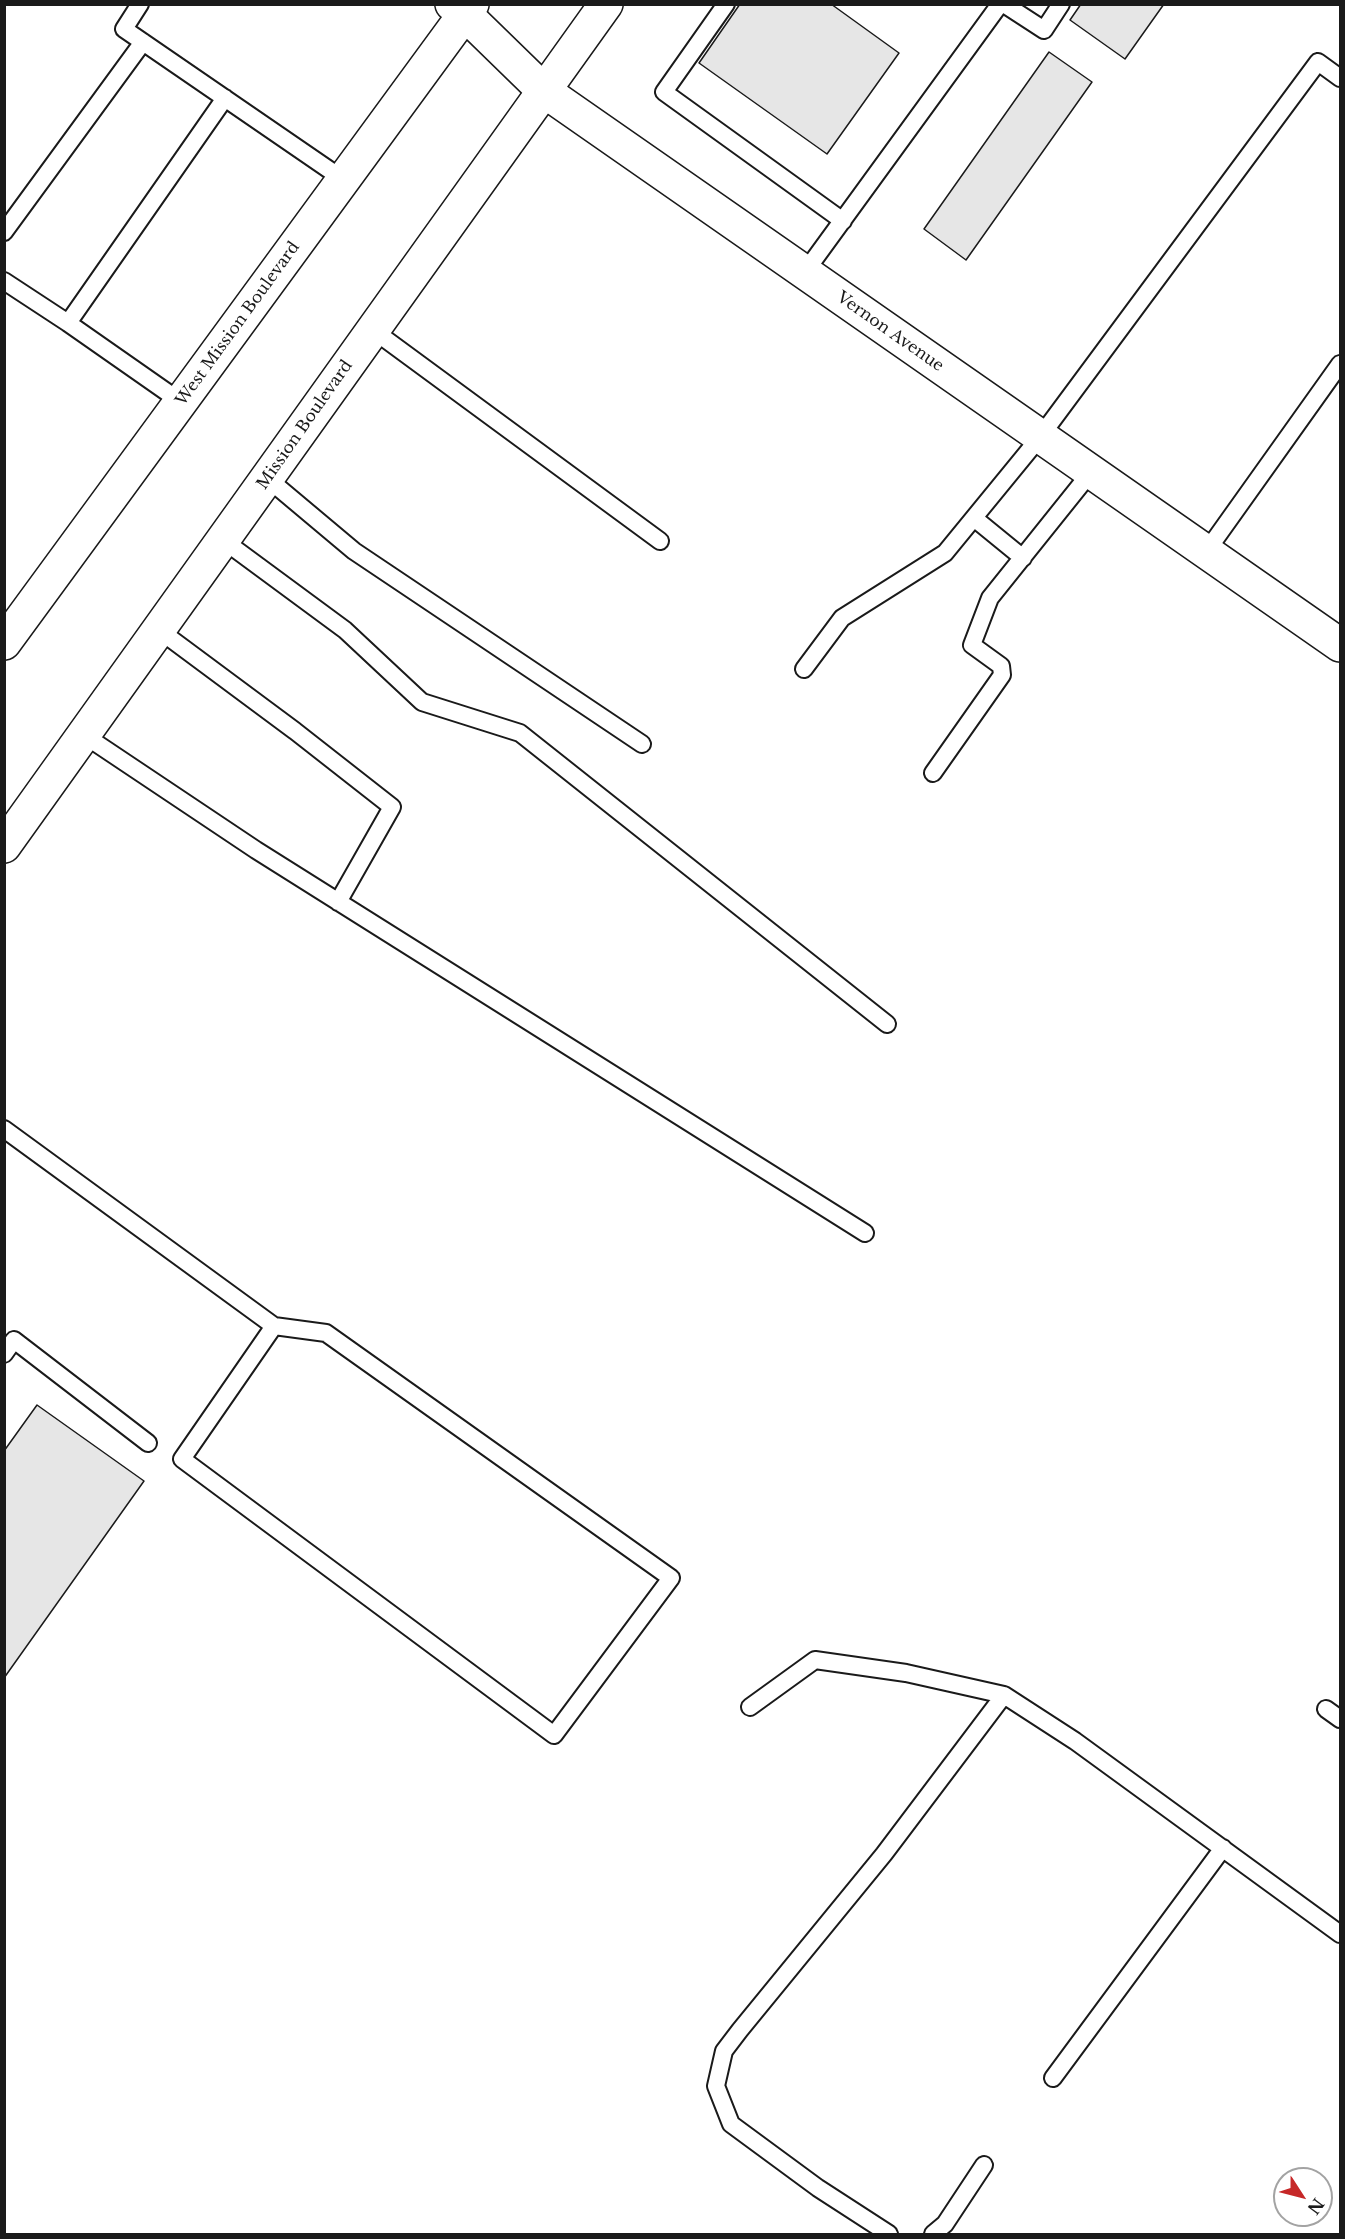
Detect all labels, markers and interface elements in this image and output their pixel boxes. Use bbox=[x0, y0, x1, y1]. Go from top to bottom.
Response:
street label: West Mission Boulevard bbox=[172, 238, 304, 410]
street label: Vernon Avenue bbox=[833, 288, 947, 376]
street label: Mission Boulevard bbox=[253, 357, 357, 493]
north arrow bbox=[1273, 2167, 1333, 2227]
text: N bbox=[1303, 2194, 1328, 2218]

